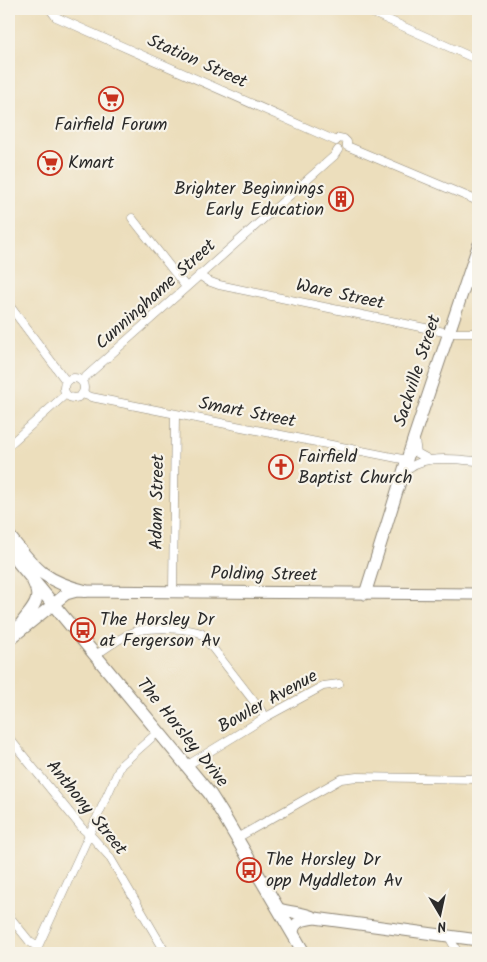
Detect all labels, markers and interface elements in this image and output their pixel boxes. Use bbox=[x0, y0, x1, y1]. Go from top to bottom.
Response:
street label: Station Street bbox=[142, 27, 253, 97]
supermarket icon: Fairfield Forum bbox=[98, 86, 124, 112]
place label: Fairfield Forum bbox=[55, 111, 167, 140]
place label: Kmart bbox=[68, 149, 115, 178]
supermarket icon: Kmart bbox=[37, 150, 63, 176]
place label: Brighter Beginnings Early Education bbox=[174, 175, 324, 225]
building icon: Brighter Beginnings Early Education bbox=[328, 186, 354, 212]
street label: Cunninghame Street bbox=[89, 232, 224, 357]
street label: Ware Street bbox=[293, 272, 388, 319]
street label: Sackville Street bbox=[386, 310, 450, 431]
street label: Smart Street bbox=[196, 389, 299, 437]
place label: Fairfield Baptist Church bbox=[298, 443, 412, 493]
street label: Adam Street bbox=[143, 453, 173, 550]
church icon: Fairfield Baptist Church bbox=[268, 454, 294, 480]
street label: Polding Street bbox=[210, 560, 319, 590]
place label: The Horsley Dr at Fergerson Av bbox=[100, 606, 220, 656]
bus stop icon: The Horsley Dr at Fergerson Av bbox=[70, 617, 96, 643]
street label: Bowler Avenue bbox=[213, 663, 323, 741]
street label: The Horsley Drive bbox=[129, 672, 235, 794]
street label: Anthony Street bbox=[38, 754, 134, 863]
place label: The Horsley Dr opp Myddleton Av bbox=[266, 846, 403, 896]
bus stop icon: The Horsley Dr opp Myddleton Av bbox=[236, 857, 262, 883]
north arrow bbox=[414, 890, 464, 940]
text: N bbox=[436, 914, 448, 937]

